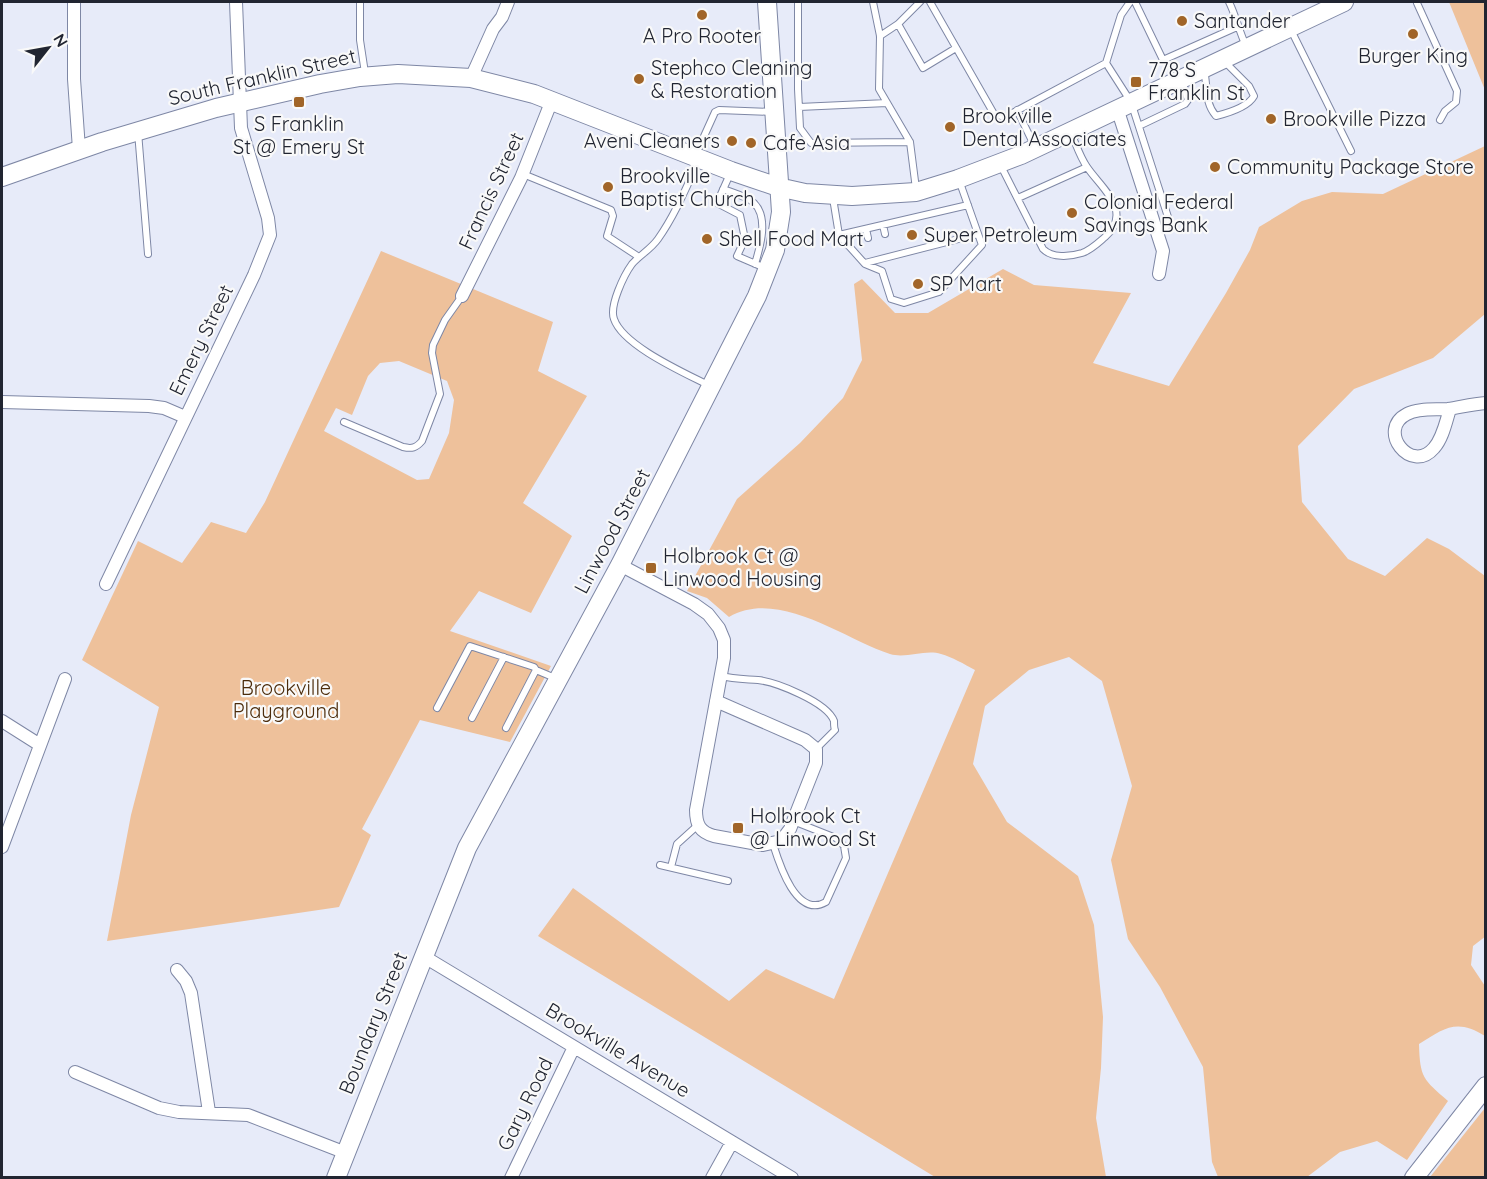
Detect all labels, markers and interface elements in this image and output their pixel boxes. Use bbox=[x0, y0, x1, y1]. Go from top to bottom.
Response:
marker: A Pro Rooter bbox=[695, 8, 709, 22]
place label: Santander bbox=[1194, 8, 1291, 33]
marker: Santander bbox=[1175, 14, 1189, 28]
north arrow bbox=[18, 18, 78, 78]
place label: A Pro Rooter bbox=[643, 23, 761, 48]
marker: Burger King bbox=[1406, 27, 1420, 41]
text: N bbox=[49, 30, 72, 50]
street label: South Franklin Street bbox=[166, 43, 358, 110]
place label: Burger King bbox=[1358, 43, 1468, 68]
place label: Stephco Cleaning & Restoration bbox=[651, 55, 812, 103]
place label: 778 S Franklin St bbox=[1148, 57, 1245, 105]
marker: Stephco Cleaning & Restoration bbox=[632, 72, 646, 86]
marker: 778 S Franklin St bbox=[1129, 75, 1143, 89]
marker: S Franklin St @ Emery St bbox=[292, 95, 306, 109]
place label: Brookville Dental Associates bbox=[962, 103, 1126, 151]
place label: Brookville Pizza bbox=[1283, 106, 1426, 131]
place label: S Franklin St @ Emery St bbox=[233, 111, 365, 159]
marker: Brookville Pizza bbox=[1264, 112, 1278, 126]
marker: Brookville Dental Associates bbox=[943, 120, 957, 134]
street label: Francis Street bbox=[453, 128, 529, 253]
place label: Aveni Cleaners bbox=[584, 128, 720, 153]
place label: Cafe Asia bbox=[763, 130, 850, 155]
marker: Aveni Cleaners bbox=[725, 134, 739, 148]
marker: Cafe Asia bbox=[744, 136, 758, 150]
place label: Community Package Store bbox=[1227, 154, 1474, 179]
marker: Community Package Store bbox=[1208, 160, 1222, 174]
place label: Brookville Baptist Church bbox=[620, 163, 755, 211]
marker: Brookville Baptist Church bbox=[601, 180, 615, 194]
place label: Colonial Federal Savings Bank bbox=[1084, 189, 1234, 237]
marker: Colonial Federal Savings Bank bbox=[1065, 206, 1079, 220]
place label: Super Petroleum bbox=[924, 222, 1078, 247]
place label: Shell Food Mart bbox=[719, 226, 864, 251]
marker: Super Petroleum bbox=[905, 228, 919, 242]
marker: Shell Food Mart bbox=[700, 232, 714, 246]
place label: SP Mart bbox=[930, 271, 1002, 296]
marker: SP Mart bbox=[911, 277, 925, 291]
street label: Emery Street bbox=[163, 280, 238, 399]
street label: Linwood Street bbox=[568, 464, 655, 598]
place label: Holbrook Ct @ Linwood Housing bbox=[663, 543, 822, 591]
marker: Holbrook Ct @ Linwood Housing bbox=[644, 561, 658, 575]
park label: Brookville Playground bbox=[233, 675, 339, 723]
place label: Holbrook Ct @ Linwood St bbox=[750, 803, 876, 851]
marker: Holbrook Ct @ Linwood St bbox=[731, 821, 745, 835]
street label: Boundary Street bbox=[333, 948, 413, 1098]
street label: Brookville Avenue bbox=[541, 997, 695, 1103]
street label: Gary Road bbox=[491, 1053, 558, 1154]

